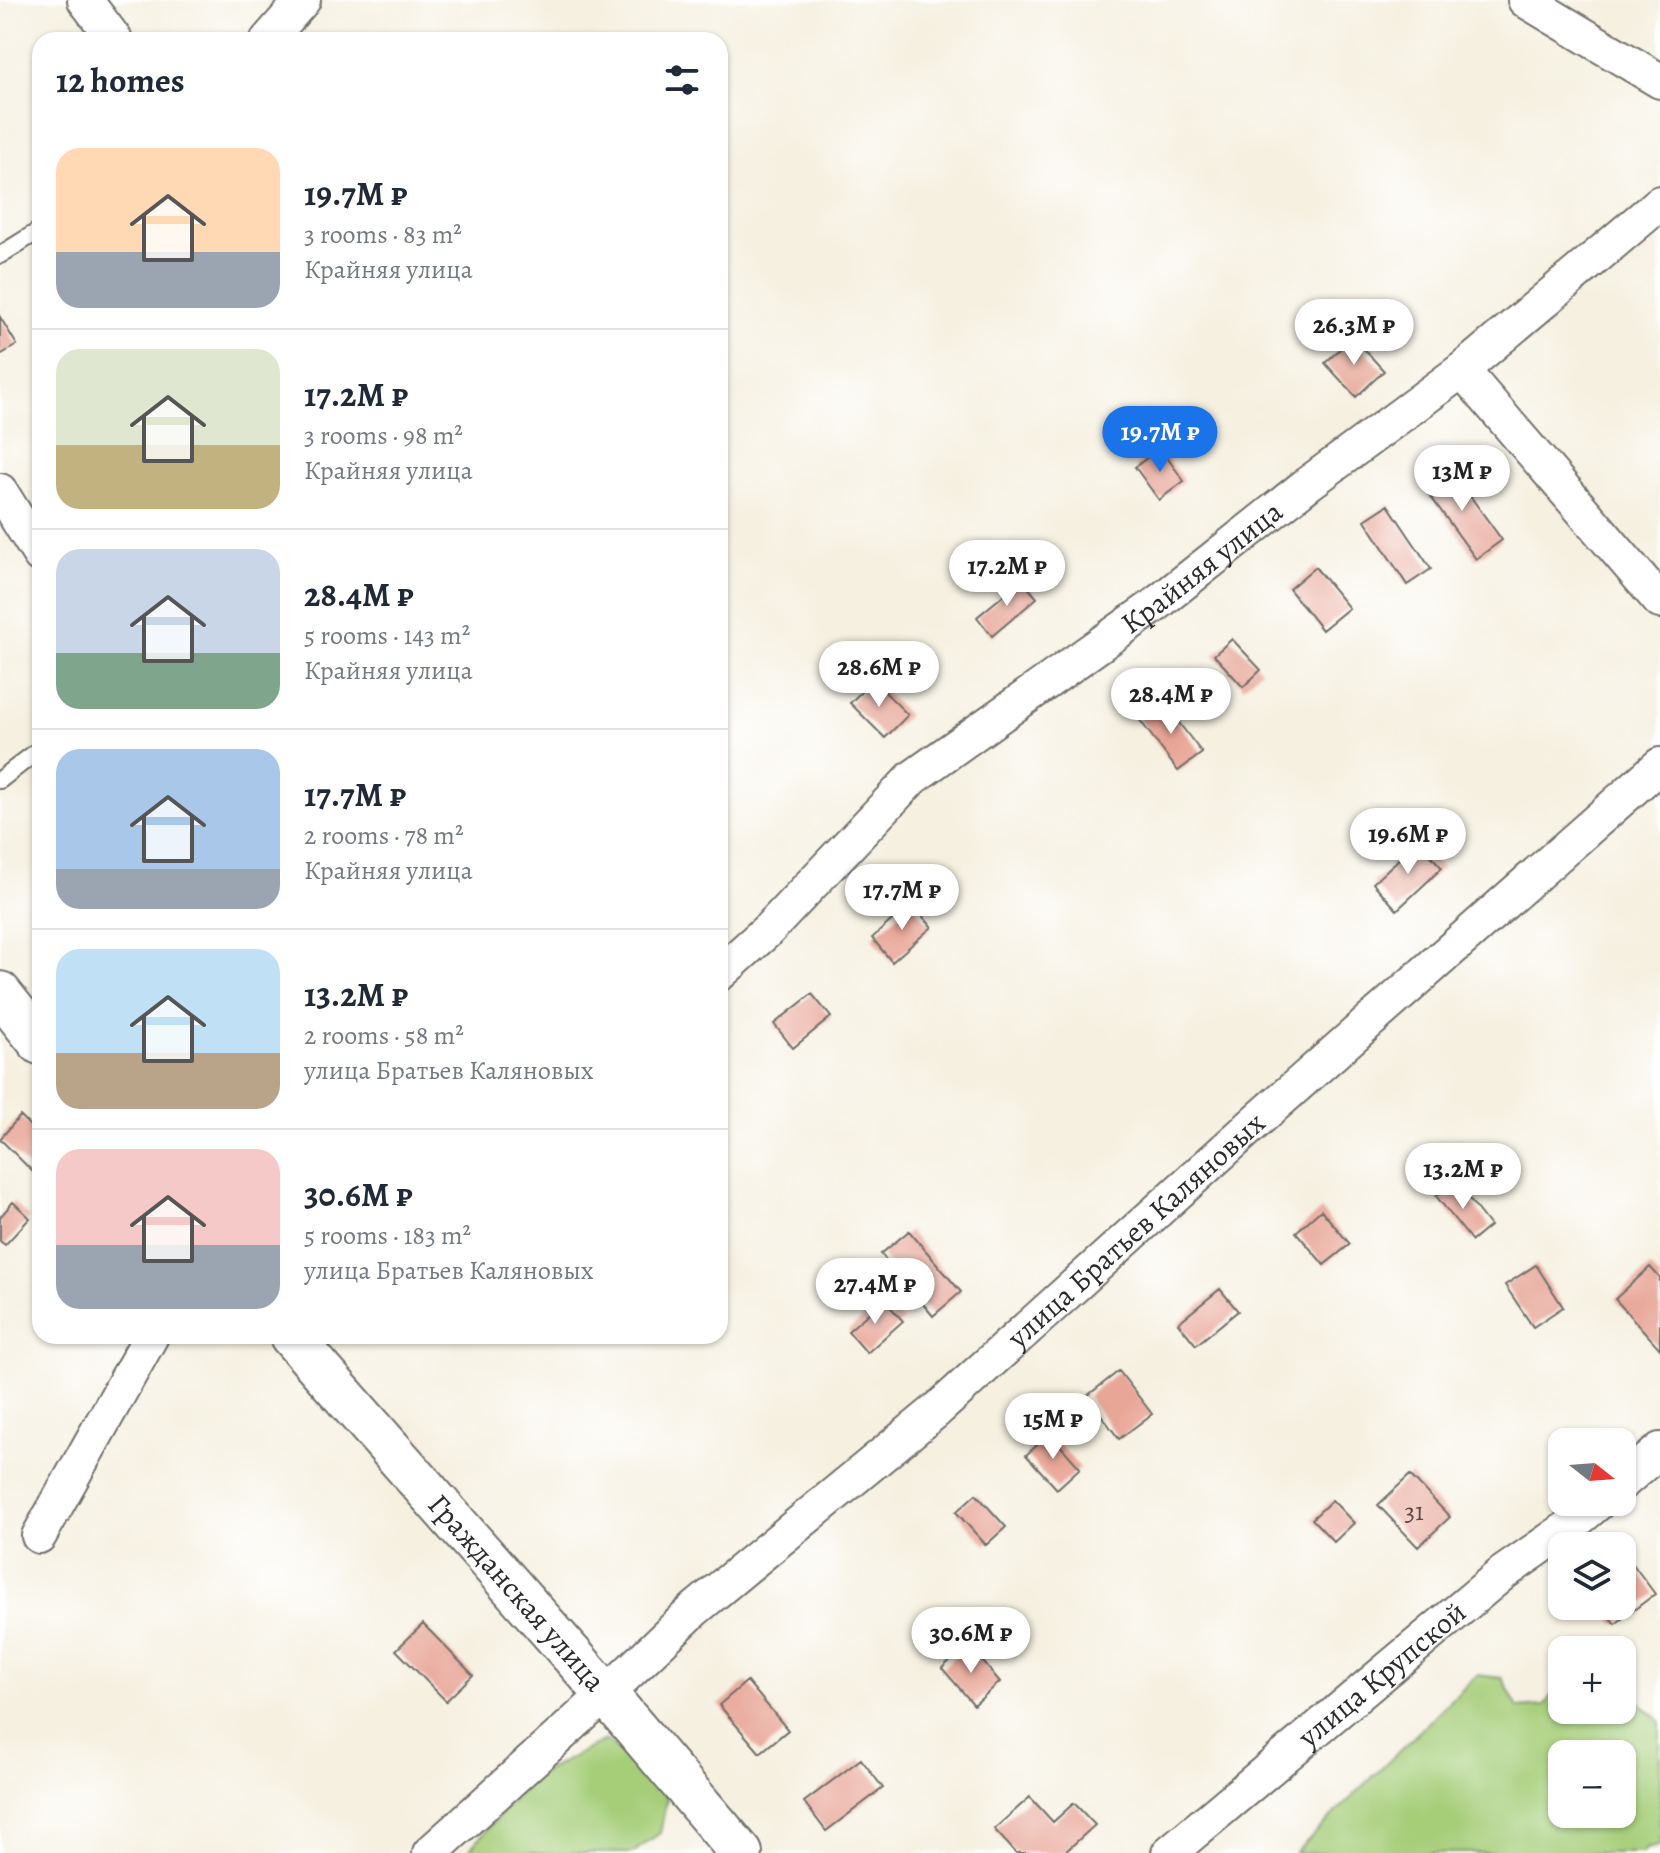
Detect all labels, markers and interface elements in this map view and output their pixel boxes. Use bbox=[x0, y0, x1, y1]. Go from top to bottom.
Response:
text: 12 homes bbox=[56, 57, 185, 104]
icon: filters bbox=[660, 58, 704, 102]
text: 19.7M ₽ bbox=[304, 170, 408, 217]
icon: home bbox=[120, 180, 216, 276]
text: 3 rooms · 83 m² bbox=[304, 217, 462, 252]
text: Крайняя улица bbox=[304, 252, 473, 287]
pin: 26.3M ₽ bbox=[1280, 299, 1428, 367]
text: 26.3M ₽ bbox=[1313, 307, 1395, 342]
text: 17.2M ₽ bbox=[304, 371, 408, 418]
icon: home bbox=[120, 381, 216, 477]
pin: 19.7M ₽ bbox=[1086, 406, 1234, 474]
text: 19.7M ₽ bbox=[1120, 414, 1200, 449]
text: 3 rooms · 98 m² bbox=[304, 418, 463, 453]
pin: 13M ₽ bbox=[1406, 445, 1518, 513]
text: Крайняя улица bbox=[304, 453, 473, 488]
text: 13M ₽ bbox=[1432, 453, 1492, 488]
street label: Крайняя улица bbox=[1113, 492, 1291, 643]
pin: 17.2M ₽ bbox=[933, 540, 1081, 608]
text: 17.2M ₽ bbox=[967, 548, 1047, 583]
text: 28.4M ₽ bbox=[304, 571, 414, 618]
icon: home bbox=[120, 581, 216, 677]
text: 5 rooms · 143 m² bbox=[304, 618, 470, 653]
pin: 28.6M ₽ bbox=[805, 641, 953, 709]
text: 28.6M ₽ bbox=[837, 649, 921, 684]
text: Крайняя улица bbox=[304, 653, 473, 688]
pin: 28.4M ₽ bbox=[1097, 668, 1245, 736]
text: 28.4M ₽ bbox=[1129, 676, 1213, 711]
text: 17.7M ₽ bbox=[304, 771, 406, 818]
icon: home bbox=[120, 781, 216, 877]
pin: 19.6M ₽ bbox=[1334, 808, 1482, 876]
text: 19.6M ₽ bbox=[1368, 816, 1448, 851]
text: 2 rooms · 78 m² bbox=[304, 818, 463, 853]
text: Крайняя улица bbox=[304, 853, 473, 888]
pin: 17.7M ₽ bbox=[828, 864, 976, 932]
text: 17.7M ₽ bbox=[863, 872, 941, 907]
text: 13.2M ₽ bbox=[304, 971, 408, 1018]
icon: home bbox=[120, 981, 216, 1077]
text: 2 rooms · 58 m² bbox=[304, 1018, 464, 1053]
text: улица Братьев Каляновых bbox=[304, 1053, 593, 1088]
street label: улица Братьев Каляновых bbox=[998, 1103, 1274, 1358]
pin: 13.2M ₽ bbox=[1389, 1143, 1537, 1211]
text: 13.2M ₽ bbox=[1423, 1151, 1503, 1186]
text: 30.6M ₽ bbox=[304, 1171, 413, 1218]
icon: home bbox=[120, 1181, 216, 1277]
text: 5 rooms · 183 m² bbox=[304, 1218, 471, 1253]
text: улица Братьев Каляновых bbox=[304, 1253, 593, 1288]
pin: 27.4M ₽ bbox=[801, 1258, 949, 1326]
text: 27.4M ₽ bbox=[834, 1266, 916, 1301]
pin: 15M ₽ bbox=[997, 1393, 1109, 1461]
text: 15M ₽ bbox=[1023, 1401, 1083, 1436]
north arrow bbox=[1548, 1428, 1636, 1516]
map controls bbox=[1548, 1428, 1636, 1828]
street label: Гражданская улица bbox=[419, 1485, 615, 1700]
house number: 31 bbox=[1404, 1494, 1424, 1529]
button: layers bbox=[1548, 1532, 1636, 1620]
street label: улица Крупской bbox=[1289, 1592, 1475, 1757]
pin: 30.6M ₽ bbox=[897, 1607, 1045, 1675]
text: 30.6M ₽ bbox=[929, 1615, 1013, 1650]
button: + bbox=[1548, 1636, 1636, 1724]
button: − bbox=[1548, 1740, 1636, 1828]

